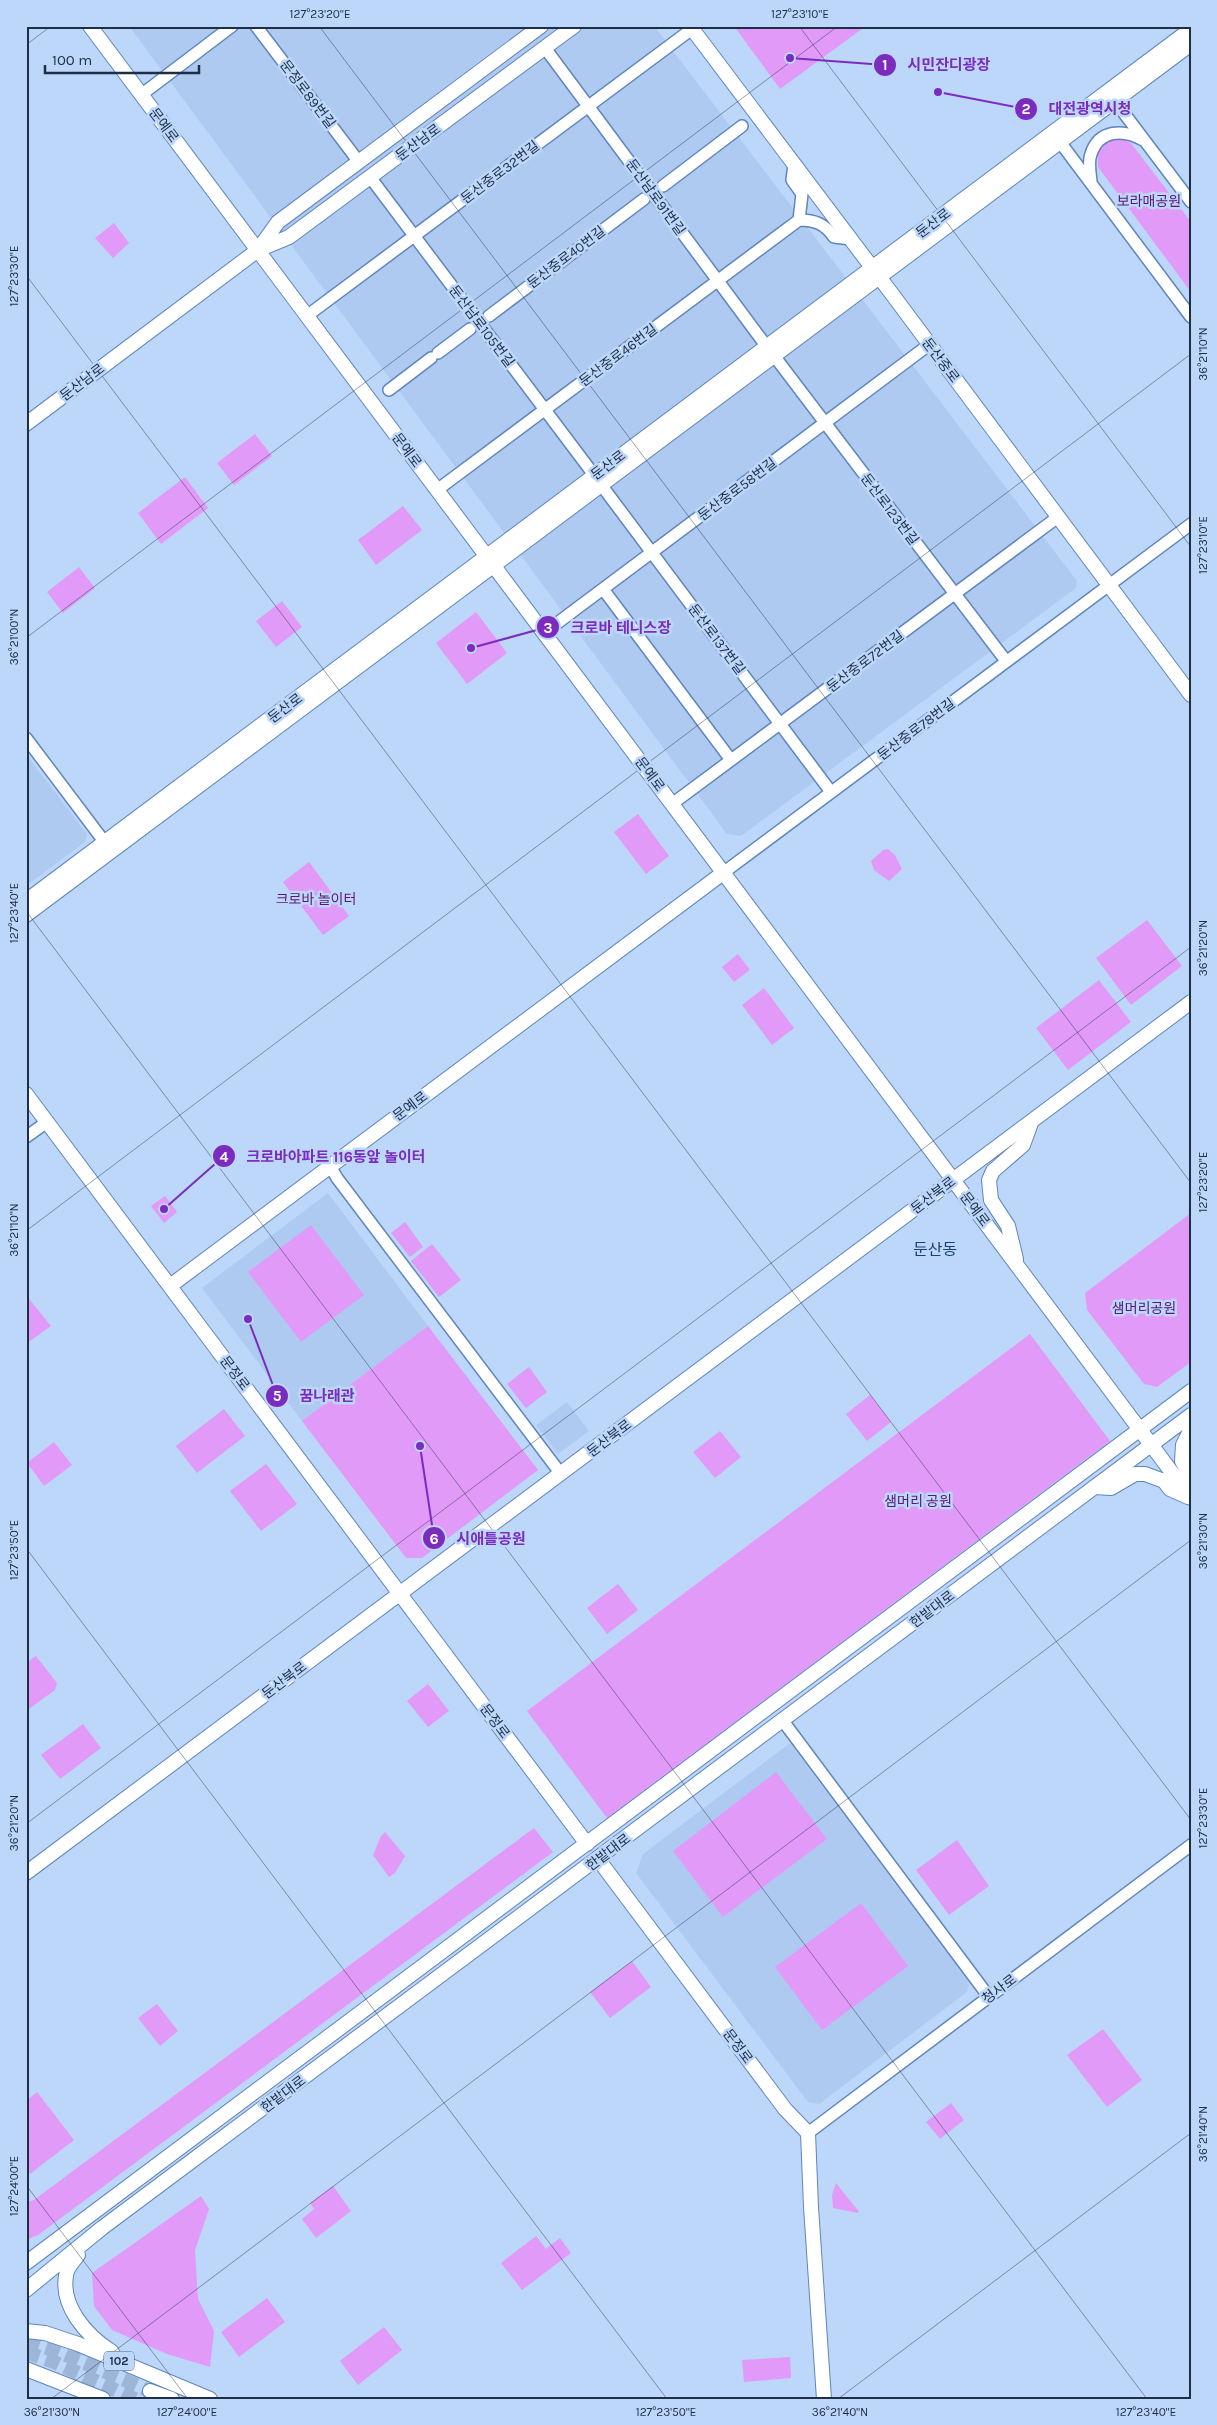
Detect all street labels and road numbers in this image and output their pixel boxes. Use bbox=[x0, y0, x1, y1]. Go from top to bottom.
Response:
street label: 문정로89번길 bbox=[276, 57, 339, 132]
street label: 문예로 bbox=[145, 105, 182, 146]
street label: 둔산남로 bbox=[392, 120, 444, 164]
street label: 둔산중로32번길 bbox=[458, 137, 543, 207]
street label: 둔산남로91번길 bbox=[622, 156, 689, 239]
street label: 둔산로 bbox=[913, 205, 954, 242]
street label: 둔산중로40번길 bbox=[524, 222, 609, 292]
street label: 둔산남로105번길 bbox=[445, 282, 518, 371]
street label: 둔산중로46번길 bbox=[576, 321, 661, 390]
street label: 둔산중로 bbox=[918, 335, 963, 386]
street label: 둔산남로 bbox=[57, 360, 108, 405]
street label: 문예로 bbox=[388, 430, 425, 471]
street label: 둔산로 bbox=[588, 447, 629, 484]
street label: 둔산중로58번길 bbox=[695, 454, 780, 524]
street label: 둔산로123번길 bbox=[857, 470, 922, 549]
street label: 둔산로137번길 bbox=[685, 601, 749, 678]
street label: 둔산중로72번길 bbox=[823, 627, 907, 696]
street label: 둔산로 bbox=[265, 690, 306, 727]
street label: 둔산중로78번길 bbox=[874, 695, 958, 764]
street label: 문예로 bbox=[631, 754, 668, 795]
street label: 문예로 bbox=[390, 1088, 431, 1125]
street label: 둔산북로 bbox=[908, 1173, 959, 1218]
street label: 문예로 bbox=[956, 1189, 993, 1230]
street label: 문정로 bbox=[216, 1353, 253, 1394]
street label: 둔산북로 bbox=[584, 1416, 635, 1461]
street label: 한밭대로 bbox=[907, 1587, 958, 1632]
street label: 둔산북로 bbox=[259, 1658, 310, 1703]
street label: 문정로 bbox=[476, 1701, 513, 1742]
street label: 한밭대로 bbox=[583, 1830, 634, 1875]
street label: 청사로 bbox=[979, 1971, 1020, 2008]
street label: 문정로 bbox=[719, 2026, 756, 2067]
street label: 한밭대로 bbox=[258, 2072, 309, 2117]
road number: 102 bbox=[104, 2352, 134, 2370]

